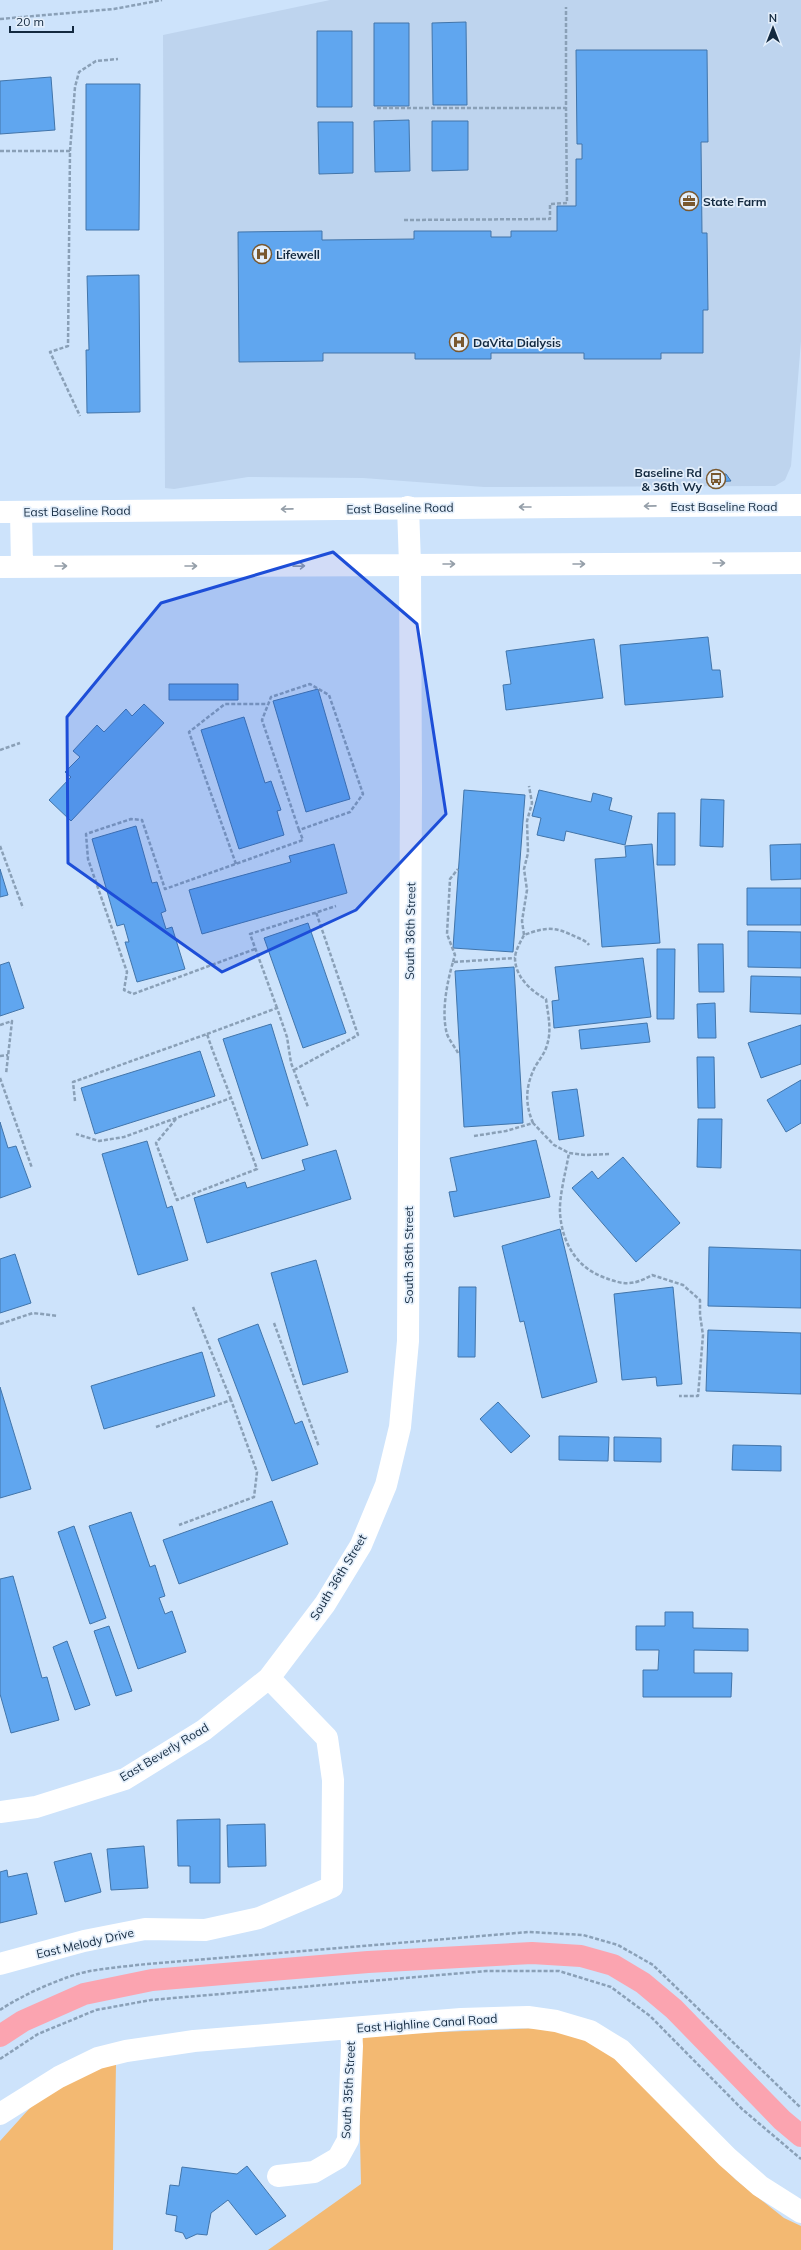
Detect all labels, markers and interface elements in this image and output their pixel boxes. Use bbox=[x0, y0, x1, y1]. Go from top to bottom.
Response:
scale bar bbox=[10, 8, 73, 34]
north arrow bbox=[753, 8, 793, 48]
text: N bbox=[769, 11, 777, 25]
text: 20 m bbox=[16, 14, 44, 29]
office icon: State Farm bbox=[678, 190, 700, 212]
place label: State Farm bbox=[703, 194, 767, 209]
hospital icon: Lifewell bbox=[251, 243, 273, 265]
place label: Lifewell bbox=[276, 247, 320, 262]
hospital icon: DaVita Dialysis bbox=[448, 331, 470, 353]
place label: DaVita Dialysis bbox=[473, 335, 561, 350]
place label: Baseline Rd & 36th Wy bbox=[635, 465, 702, 494]
bus stop icon: Baseline Rd & 36th Wy bbox=[705, 468, 727, 490]
street label: East Baseline Road bbox=[670, 499, 778, 514]
street label: East Baseline Road bbox=[346, 500, 454, 516]
one-way arrow bbox=[644, 502, 657, 510]
street label: East Baseline Road bbox=[23, 503, 131, 519]
one-way arrow bbox=[519, 503, 532, 511]
one-way arrow bbox=[281, 505, 294, 513]
one-way arrow bbox=[712, 559, 725, 567]
one-way arrow bbox=[442, 560, 455, 568]
one-way arrow bbox=[572, 560, 585, 568]
one-way arrow bbox=[54, 562, 67, 570]
one-way arrow bbox=[184, 562, 197, 570]
one-way arrow bbox=[292, 562, 305, 570]
street label: South 36th Street bbox=[402, 882, 418, 980]
street label: South 36th Street bbox=[401, 1206, 416, 1304]
street label: South 36th Street bbox=[306, 1531, 370, 1623]
street label: East Beverly Road bbox=[117, 1720, 211, 1784]
street label: East Melody Drive bbox=[35, 1924, 135, 1962]
street label: East Highline Canal Road bbox=[356, 2011, 498, 2035]
street label: South 35th Street bbox=[338, 2041, 358, 2139]

